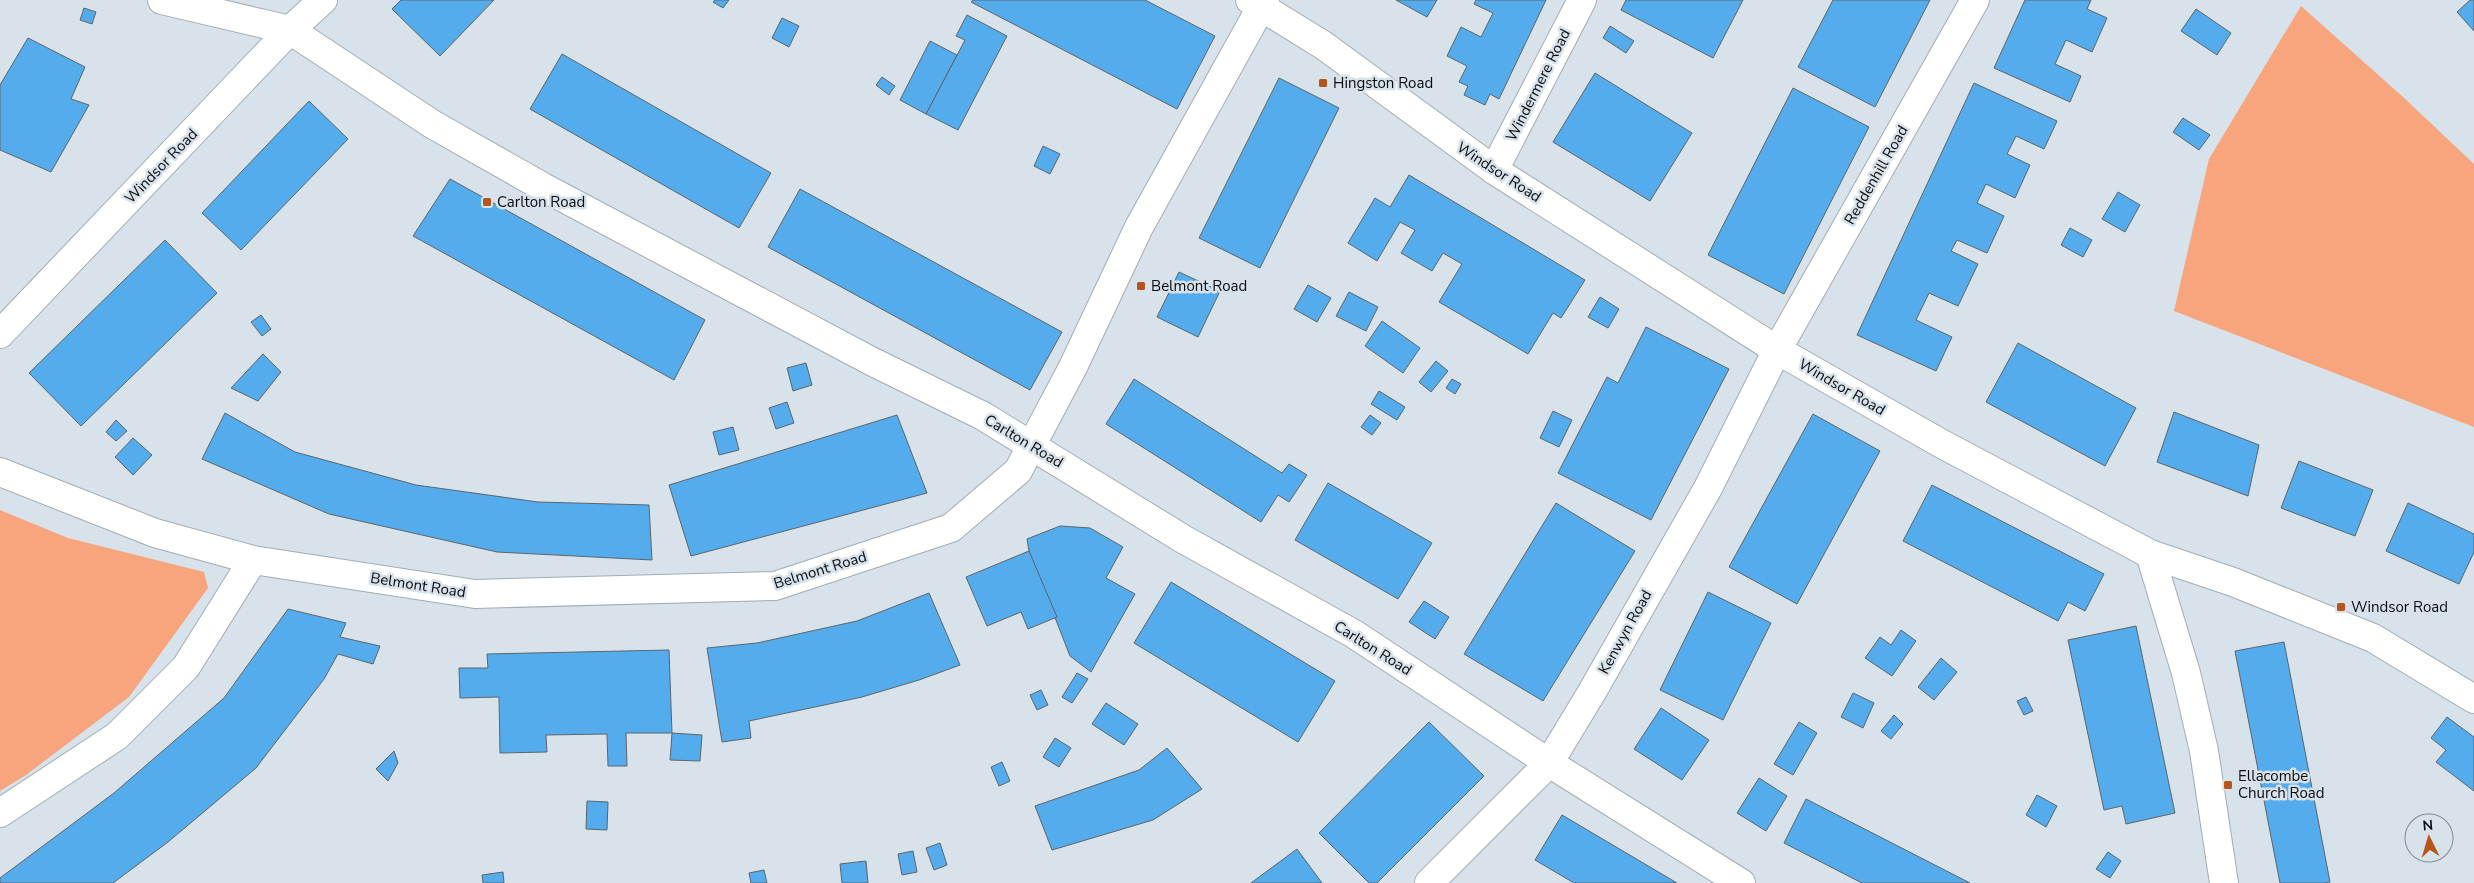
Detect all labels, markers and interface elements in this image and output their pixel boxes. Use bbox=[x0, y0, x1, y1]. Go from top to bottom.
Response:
street label: Windermere Road bbox=[1501, 25, 1575, 145]
place label: Hingston Road bbox=[1333, 73, 1433, 93]
marker: Hingston Road bbox=[1317, 77, 1329, 89]
street label: Reddenhill Road bbox=[1839, 122, 1913, 228]
street label: Windsor Road bbox=[120, 124, 202, 208]
street label: Windsor Road bbox=[1453, 137, 1545, 207]
place label: Carlton Road bbox=[497, 192, 585, 212]
marker: Carlton Road bbox=[481, 196, 493, 208]
place label: Belmont Road bbox=[1151, 276, 1247, 296]
marker: Belmont Road bbox=[1135, 280, 1147, 292]
street label: Windsor Road bbox=[1795, 354, 1889, 420]
street label: Carlton Road bbox=[981, 410, 1067, 472]
street label: Belmont Road bbox=[771, 546, 869, 594]
street label: Belmont Road bbox=[369, 568, 467, 602]
street label: Kenwyn Road bbox=[1594, 586, 1656, 678]
place label: Windsor Road bbox=[2351, 597, 2448, 617]
marker: Windsor Road bbox=[2335, 601, 2347, 613]
street label: Carlton Road bbox=[1330, 616, 1416, 680]
place label: Ellacombe Church Road bbox=[2238, 766, 2325, 803]
marker: Ellacombe Church Road bbox=[2222, 779, 2234, 791]
north arrow bbox=[2404, 813, 2454, 863]
text: N bbox=[2422, 816, 2434, 835]

